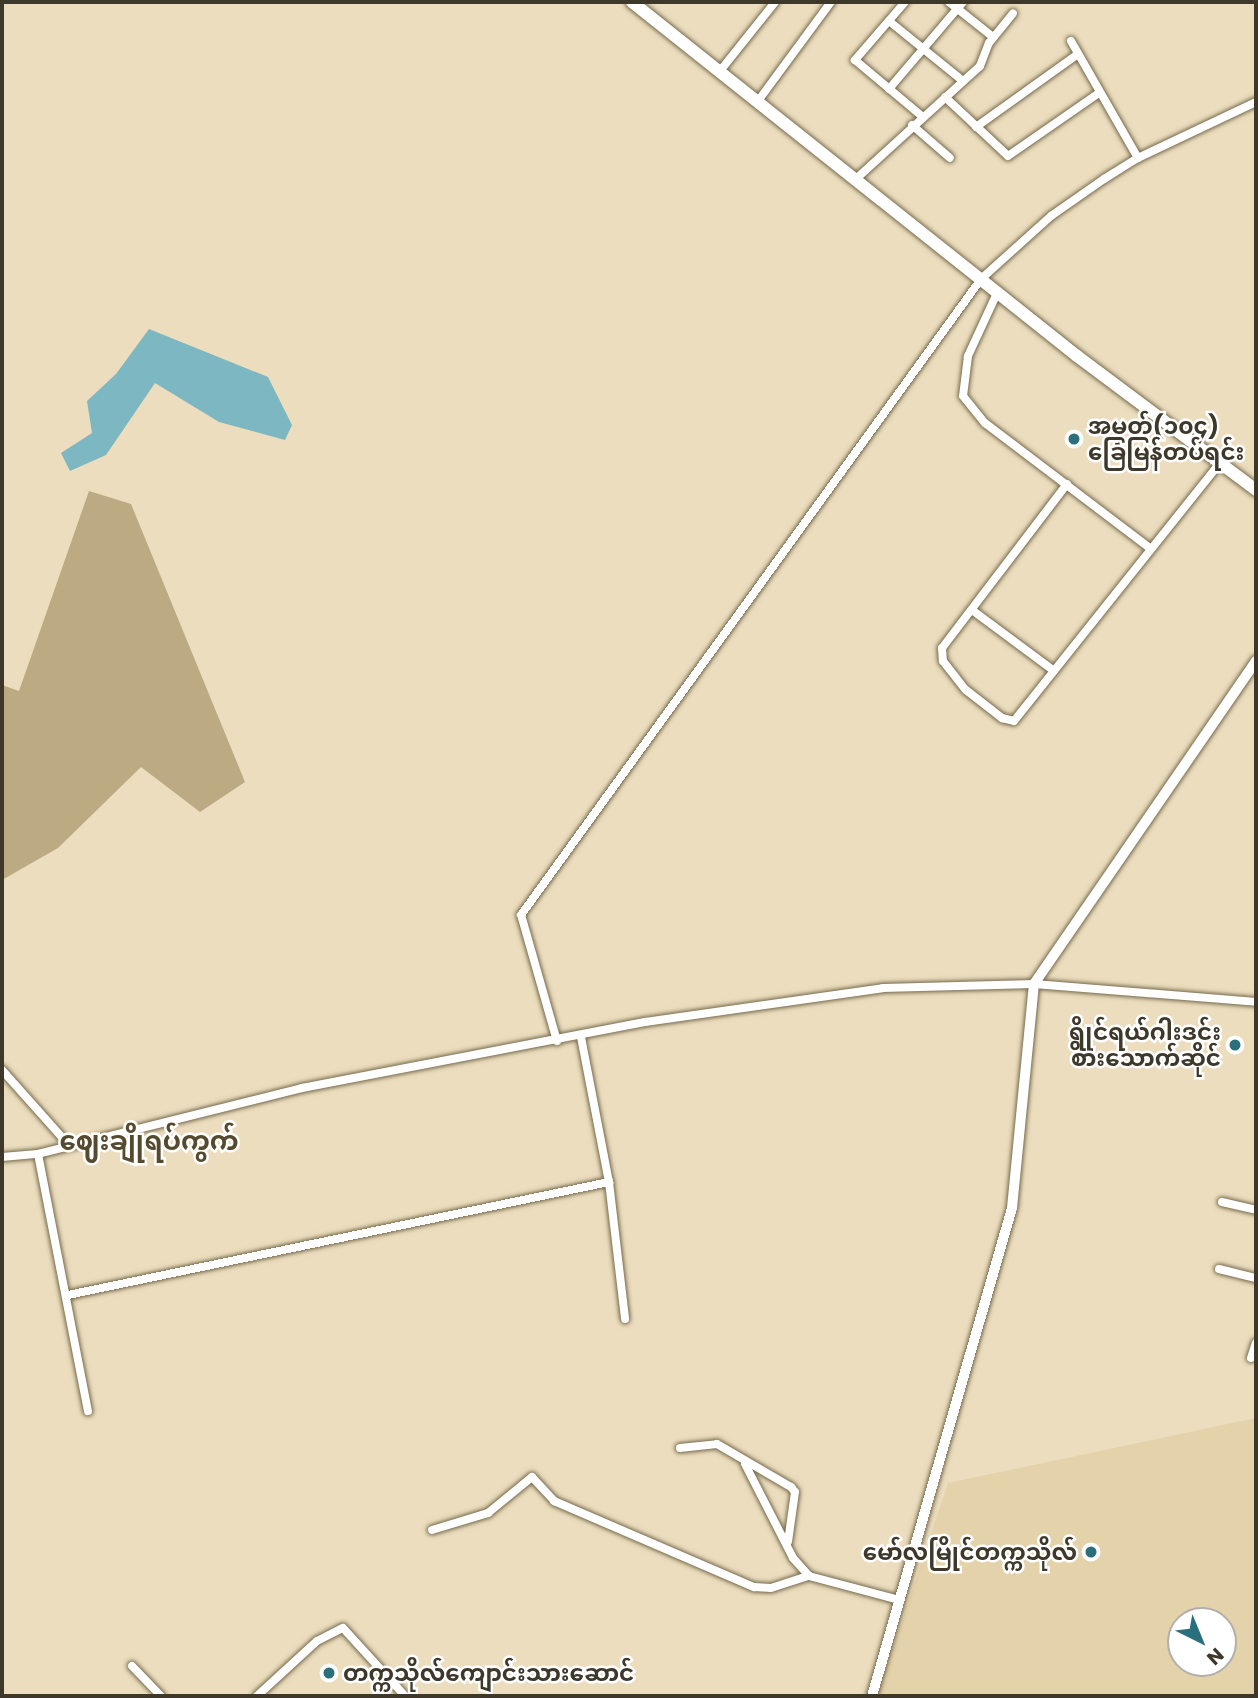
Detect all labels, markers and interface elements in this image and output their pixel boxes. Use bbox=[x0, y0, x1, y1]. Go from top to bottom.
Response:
place label: အမှတ်(၁၀၄) ခြေမြန်တပ်ရင်း bbox=[1088, 412, 1244, 466]
marker: အမှတ်(၁၀၄) ခြေမြန်တပ်ရင်း bbox=[1066, 431, 1082, 447]
place label: ရွိုင်ရယ်ဂါးဒင်း စားသောက်ဆိုင် bbox=[1069, 1018, 1221, 1072]
marker: ရွိုင်ရယ်ဂါးဒင်း စားသောက်ဆိုင် bbox=[1227, 1037, 1243, 1053]
district label: ဈေးချိုရပ်ကွက် bbox=[59, 1126, 239, 1158]
place label: မော်လမြိုင်တက္ကသိုလ် bbox=[863, 1538, 1077, 1566]
marker: မော်လမြိုင်တက္ကသိုလ် bbox=[1083, 1544, 1099, 1560]
north arrow bbox=[1167, 1607, 1237, 1677]
text: N bbox=[1201, 1642, 1230, 1671]
place label: တက္ကသိုလ်ကျောင်းသားဆောင် bbox=[343, 1659, 634, 1687]
marker: တက္ကသိုလ်ကျောင်းသားဆောင် bbox=[321, 1665, 337, 1681]

